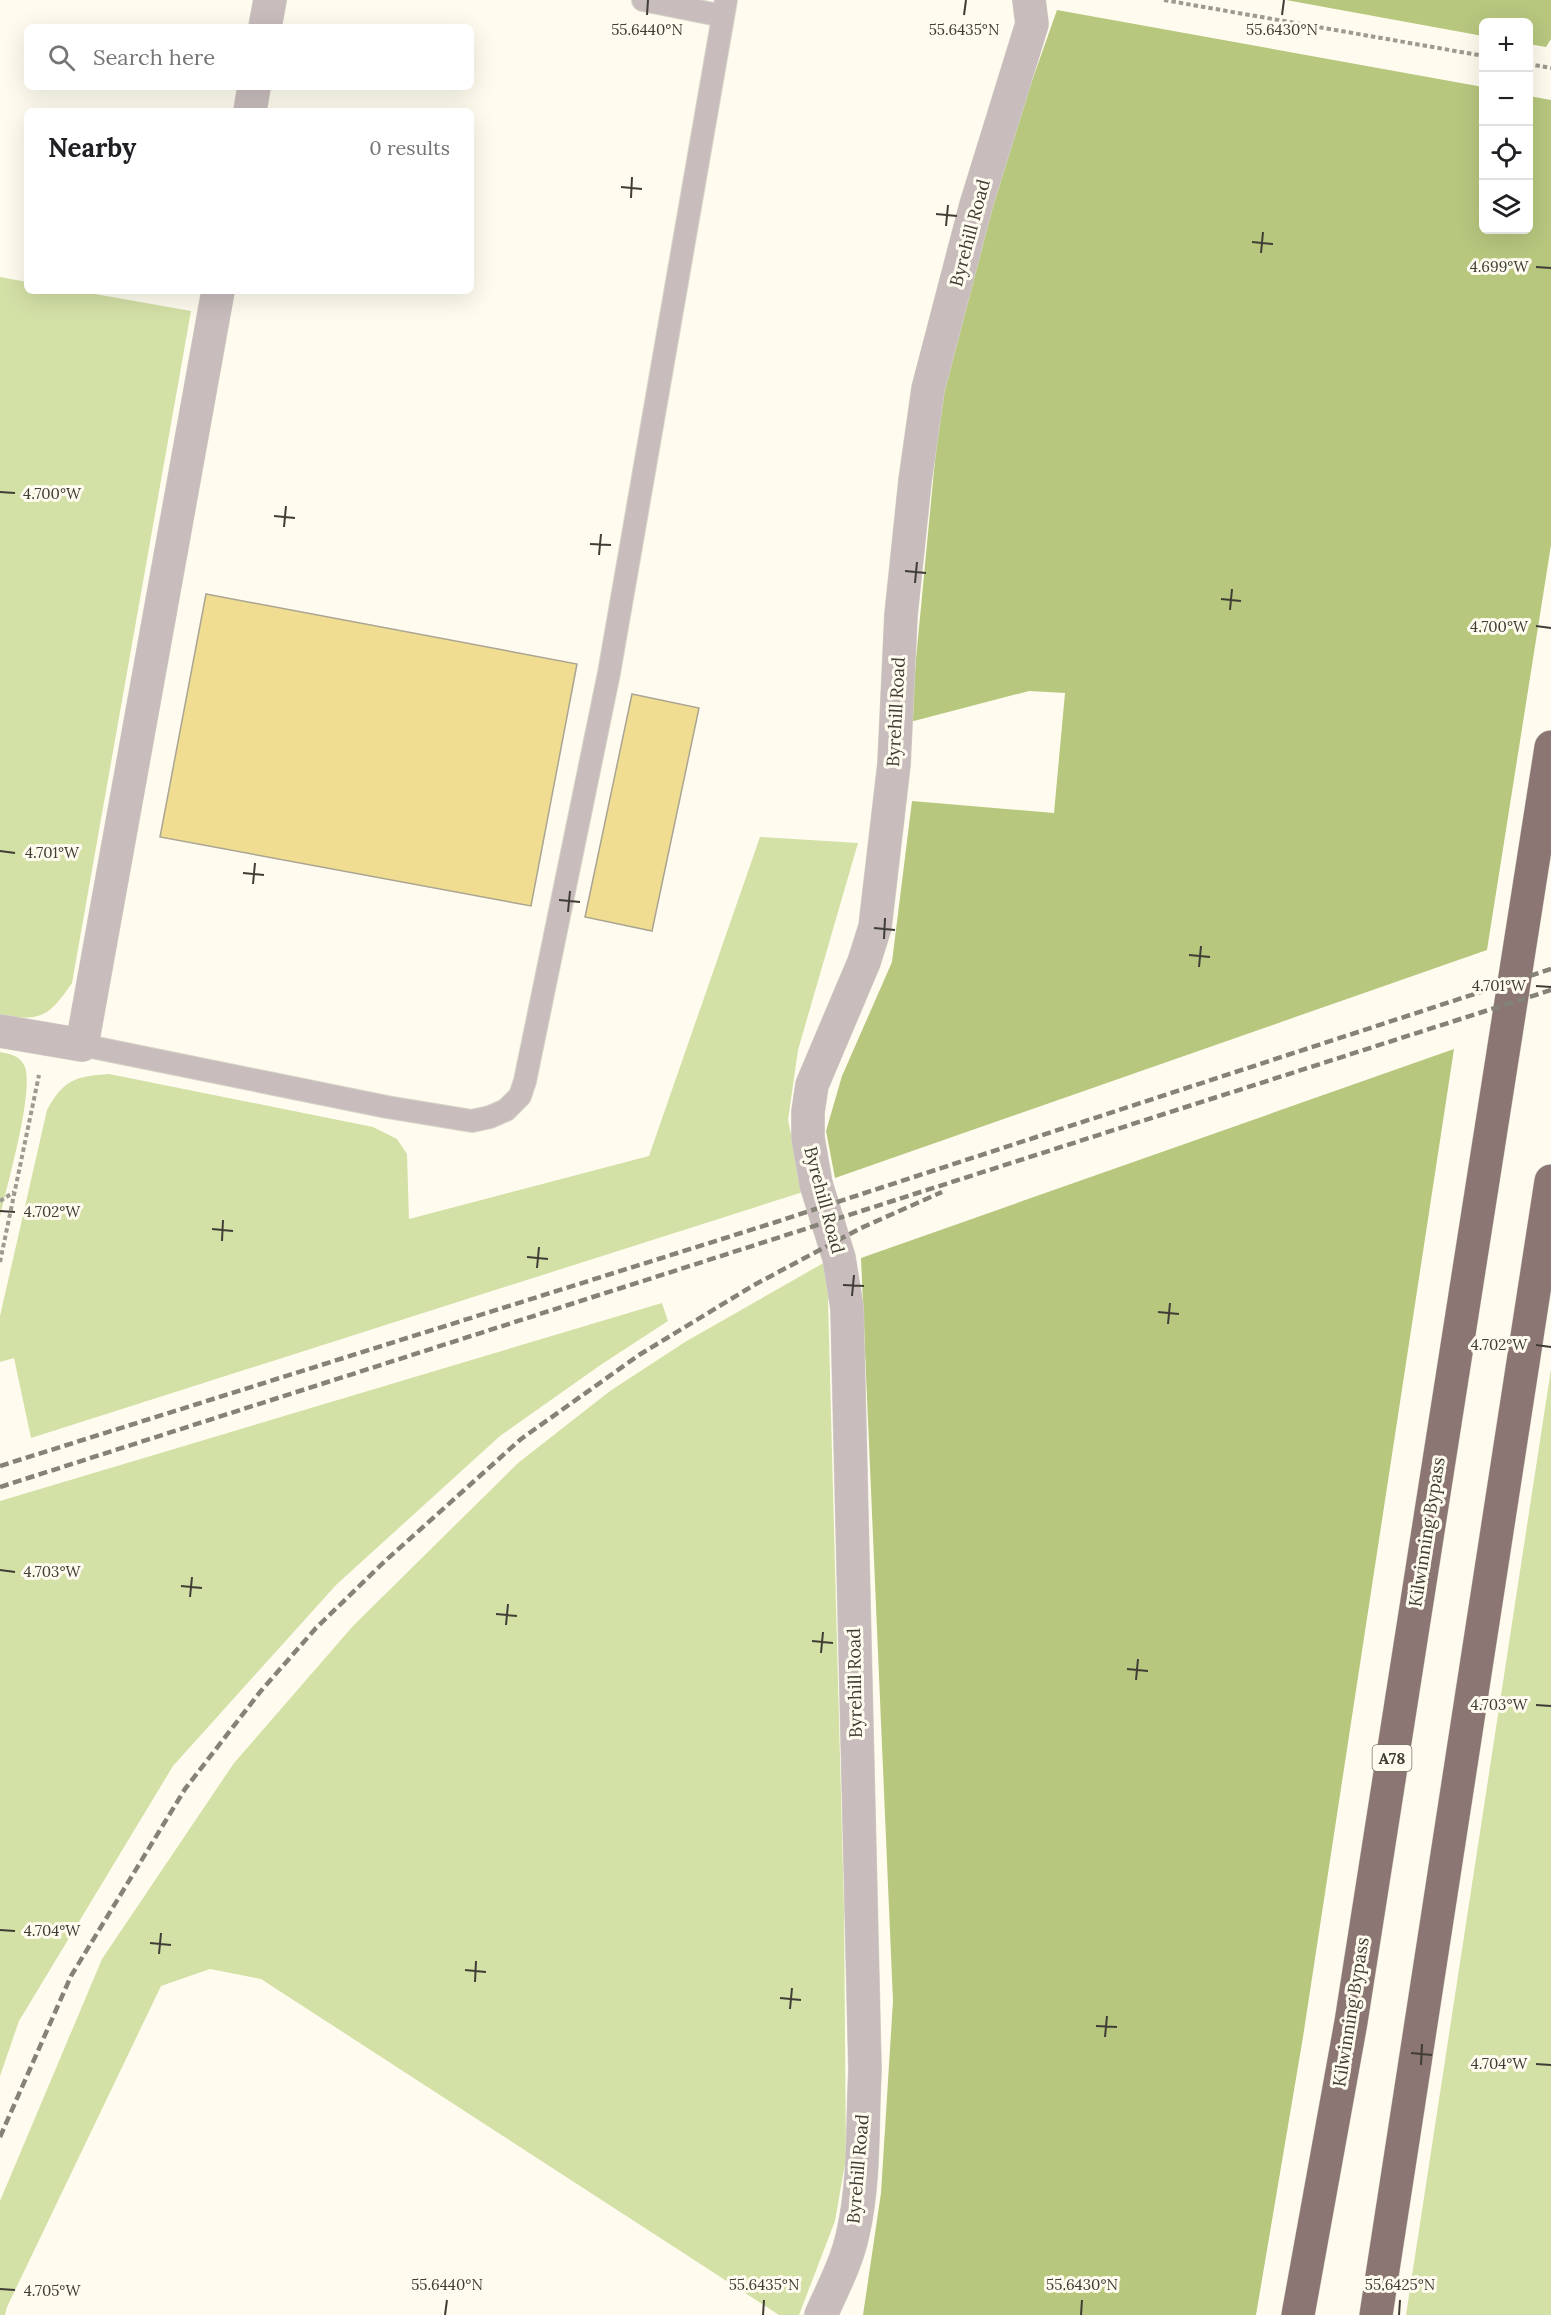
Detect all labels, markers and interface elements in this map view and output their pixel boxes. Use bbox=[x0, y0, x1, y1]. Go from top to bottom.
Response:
map controls bbox=[1479, 18, 1533, 234]
button: + bbox=[1479, 18, 1533, 72]
text: 55.6440°N bbox=[611, 20, 683, 39]
text: 55.6435°N bbox=[929, 20, 999, 39]
text: 55.6430°N bbox=[1246, 20, 1318, 39]
search box bbox=[24, 24, 474, 90]
icon: search bbox=[45, 41, 78, 74]
text: Search here bbox=[93, 43, 215, 71]
button: − bbox=[1479, 72, 1533, 126]
button: locate bbox=[1479, 126, 1533, 180]
text: Nearby bbox=[48, 131, 136, 164]
text: 0 results bbox=[369, 135, 450, 160]
street label: Byrehill Road bbox=[944, 177, 995, 289]
button: layers bbox=[1479, 180, 1533, 234]
text: 4.699°W bbox=[1470, 257, 1529, 276]
text: 4.700°W bbox=[23, 484, 82, 503]
text: 4.700°W bbox=[1470, 617, 1529, 636]
street label: Byrehill Road bbox=[881, 656, 910, 768]
text: 4.701°W bbox=[25, 843, 80, 862]
text: 4.701°W bbox=[1472, 976, 1527, 995]
street label: Byrehill Road bbox=[799, 1144, 850, 1256]
text: 4.702°W bbox=[24, 1202, 81, 1221]
text: 4.702°W bbox=[1471, 1335, 1528, 1354]
street label: Kilwinning Bypass bbox=[1403, 1455, 1450, 1608]
text: 4.703°W bbox=[24, 1562, 82, 1581]
street label: Byrehill Road bbox=[842, 1628, 867, 1738]
text: 4.703°W bbox=[1471, 1695, 1529, 1714]
road number: A78 bbox=[1372, 1745, 1412, 1771]
text: 4.704°W bbox=[24, 1921, 81, 1940]
street label: Kilwinning Bypass bbox=[1327, 1935, 1374, 2088]
text: 4.704°W bbox=[1471, 2054, 1528, 2073]
street label: Byrehill Road bbox=[841, 2113, 874, 2225]
text: 55.6440°N bbox=[411, 2275, 483, 2294]
text: 55.6435°N bbox=[729, 2275, 799, 2294]
text: 55.6430°N bbox=[1046, 2275, 1118, 2294]
text: 55.6425°N bbox=[1365, 2275, 1435, 2294]
text: 4.705°W bbox=[24, 2281, 81, 2300]

